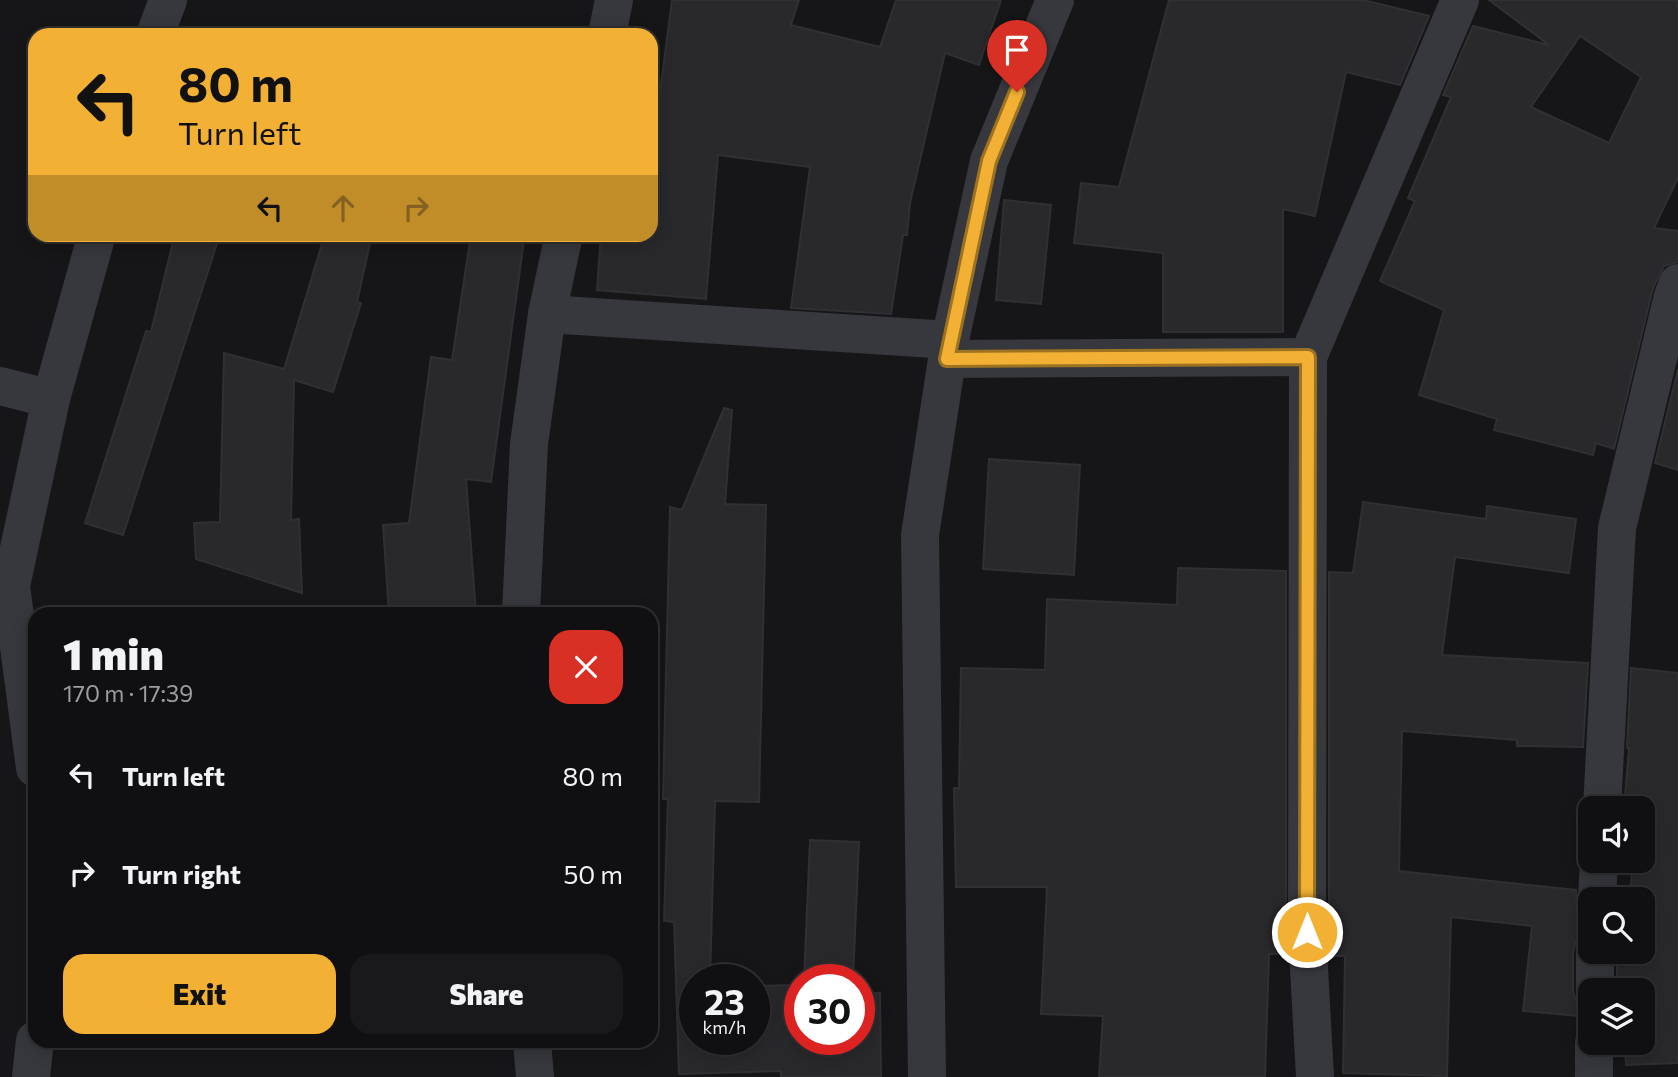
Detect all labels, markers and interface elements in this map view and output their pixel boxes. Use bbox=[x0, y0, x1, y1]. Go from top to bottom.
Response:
pin bbox=[987, 20, 1047, 92]
icon: arrive bbox=[998, 31, 1036, 69]
text: 80 m bbox=[178, 52, 293, 112]
icon: left bbox=[63, 56, 154, 147]
text: Turn left bbox=[178, 112, 302, 152]
icon: left bbox=[251, 189, 289, 227]
icon: ahead bbox=[324, 189, 362, 227]
icon: right bbox=[397, 189, 435, 227]
text: 1 min bbox=[63, 627, 164, 679]
button: close bbox=[549, 630, 623, 704]
text: 170 m · 17:39 bbox=[63, 679, 193, 707]
icon: left bbox=[63, 756, 101, 794]
text: Turn left bbox=[122, 760, 225, 791]
text: 80 m bbox=[563, 760, 623, 791]
map controls bbox=[1578, 796, 1655, 1055]
button: sound bbox=[1578, 796, 1655, 873]
icon: right bbox=[63, 854, 101, 892]
text: Turn right bbox=[122, 858, 241, 889]
text: 50 m bbox=[563, 858, 623, 889]
button: search bbox=[1578, 887, 1655, 964]
position arrow bbox=[1270, 895, 1344, 969]
button: Exit bbox=[63, 954, 336, 1034]
button: Share bbox=[350, 954, 623, 1034]
speed limit sign: 30 bbox=[784, 964, 875, 1055]
button: layers bbox=[1578, 978, 1655, 1055]
text: 23 bbox=[704, 979, 745, 1022]
text: km/h bbox=[703, 1016, 746, 1038]

